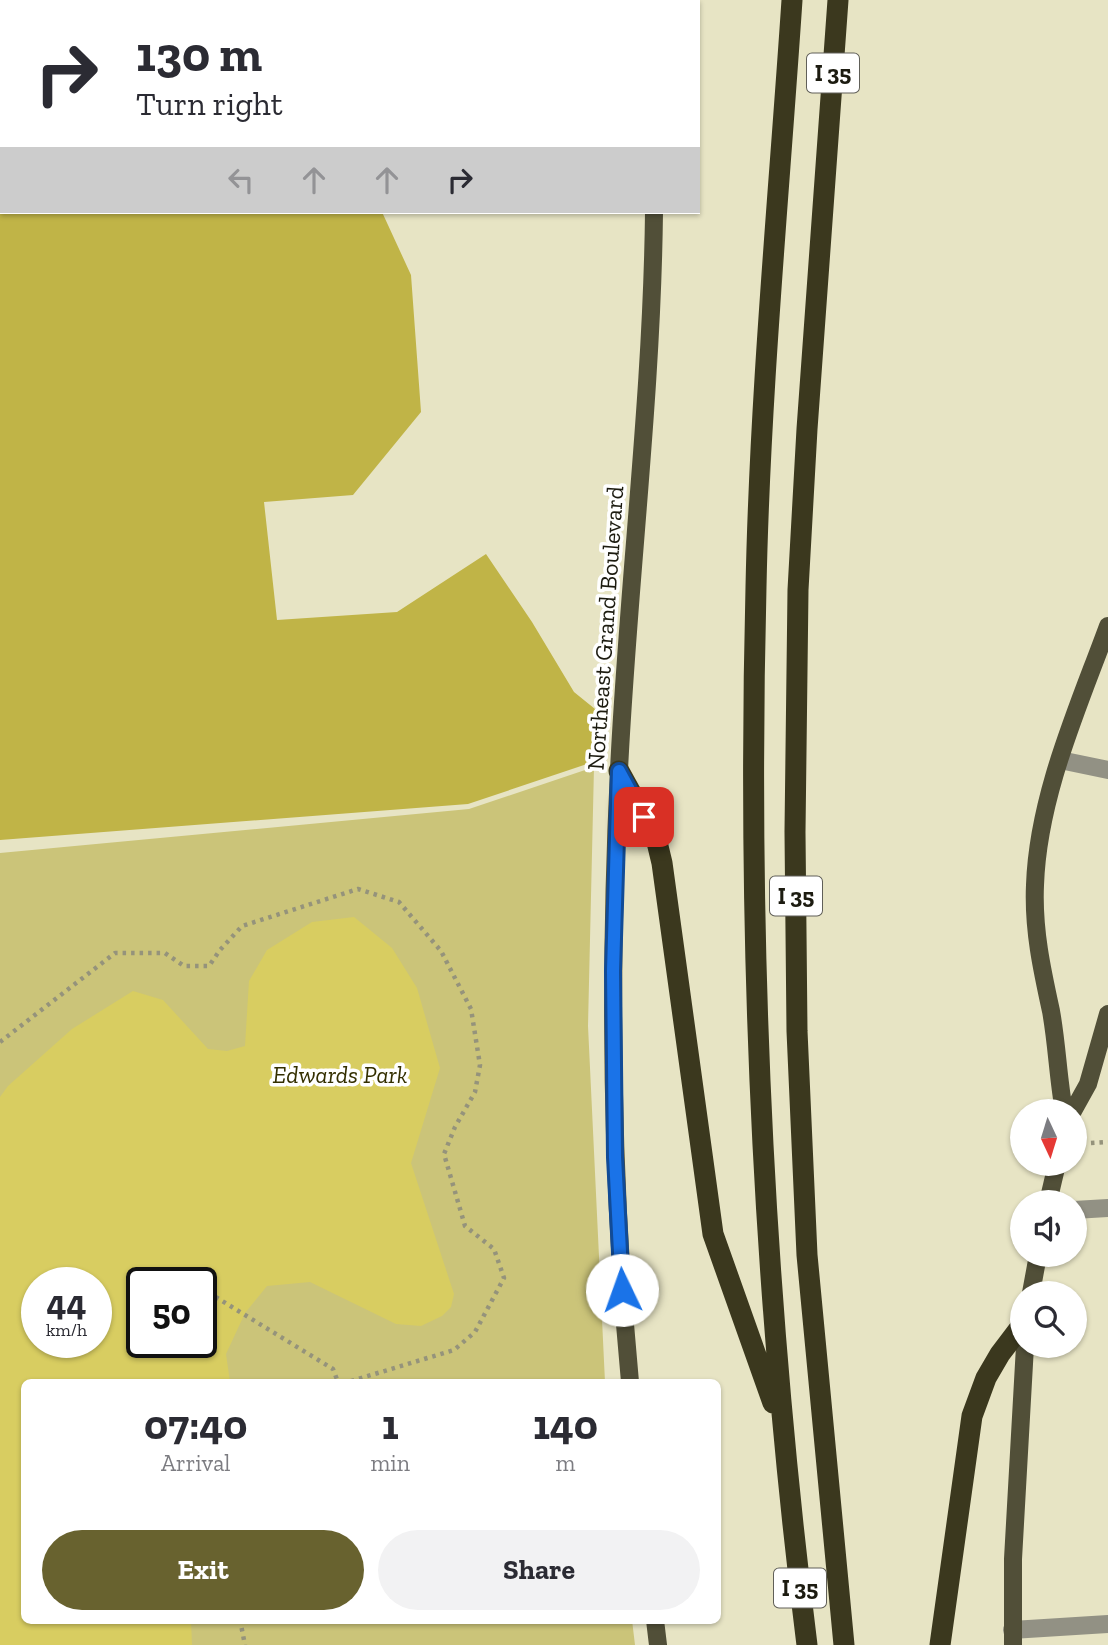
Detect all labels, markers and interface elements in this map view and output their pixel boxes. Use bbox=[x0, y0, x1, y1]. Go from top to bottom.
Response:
text: 130 m bbox=[136, 25, 262, 84]
icon: right bbox=[21, 28, 112, 119]
road number: I 35 bbox=[807, 54, 859, 92]
text: Turn right bbox=[136, 85, 283, 123]
icon: left bbox=[222, 161, 260, 199]
icon: ahead bbox=[295, 161, 333, 199]
icon: ahead bbox=[368, 161, 406, 199]
icon: right bbox=[441, 161, 479, 199]
street label: Northeast Grand Boulevard bbox=[581, 485, 629, 771]
pin bbox=[614, 787, 674, 847]
icon: arrive bbox=[625, 798, 663, 836]
road number: I 35 bbox=[770, 876, 822, 916]
park label: Edwards Park bbox=[272, 1060, 408, 1089]
north arrow bbox=[1010, 1099, 1087, 1176]
map controls bbox=[1010, 1099, 1087, 1358]
button: sound bbox=[1010, 1190, 1087, 1267]
position arrow bbox=[585, 1253, 659, 1327]
speed limit sign: 50 bbox=[126, 1267, 217, 1358]
button: search bbox=[1010, 1281, 1087, 1358]
text: 44 bbox=[47, 1282, 86, 1324]
text: km/h bbox=[46, 1319, 87, 1341]
text: 07:40 bbox=[144, 1399, 248, 1450]
text: 1 bbox=[382, 1399, 399, 1450]
text: 140 bbox=[533, 1399, 598, 1450]
text: Arrival bbox=[161, 1449, 230, 1477]
text: min bbox=[370, 1449, 410, 1477]
text: m bbox=[556, 1449, 575, 1477]
button: Exit bbox=[42, 1530, 364, 1610]
button: Share bbox=[378, 1530, 700, 1610]
road number: I 35 bbox=[774, 1568, 826, 1608]

